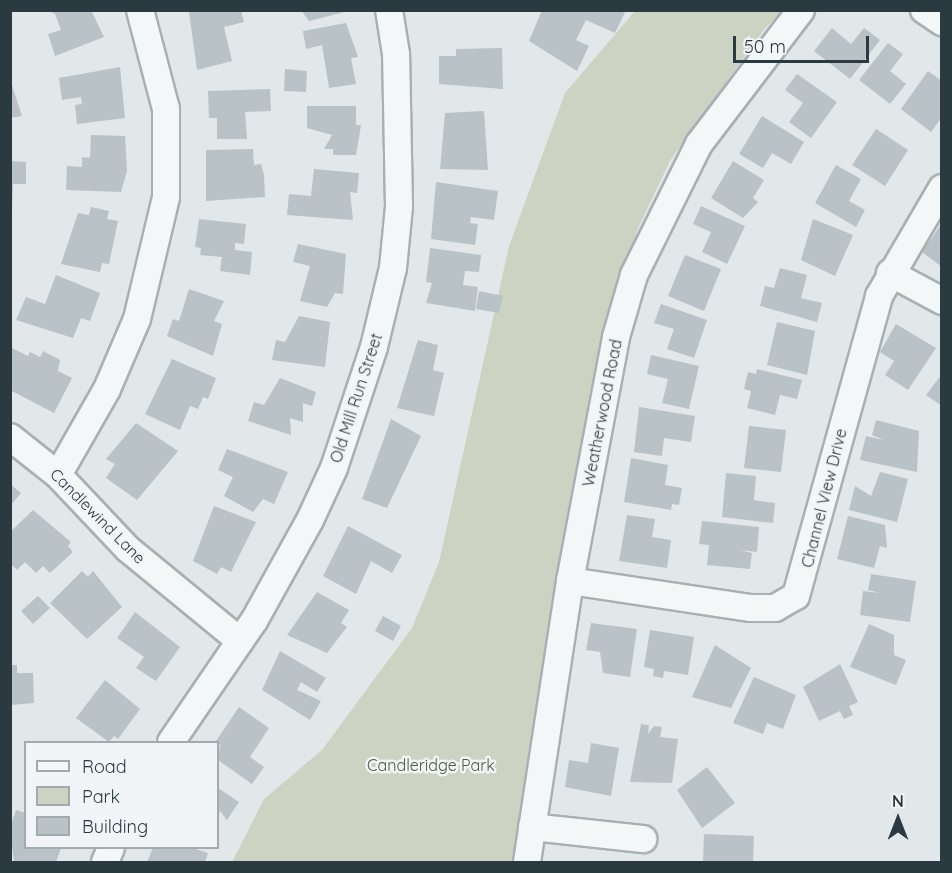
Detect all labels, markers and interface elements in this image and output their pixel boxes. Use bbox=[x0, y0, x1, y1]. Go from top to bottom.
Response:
scale bar bbox=[736, 24, 872, 62]
text: 50 m bbox=[744, 35, 786, 58]
street label: Old Mill Run Street bbox=[326, 331, 386, 465]
street label: Weatherwood Road bbox=[578, 338, 626, 488]
street label: Channel View Drive bbox=[797, 426, 851, 570]
street label: Candlewind Lane bbox=[46, 464, 150, 568]
legend bbox=[24, 741, 219, 849]
text: Road bbox=[82, 755, 127, 778]
park label: Candleridge Park bbox=[367, 755, 495, 775]
text: Park bbox=[82, 785, 120, 808]
north arrow bbox=[868, 789, 928, 849]
text: N bbox=[892, 791, 904, 811]
text: Building bbox=[82, 815, 148, 838]

